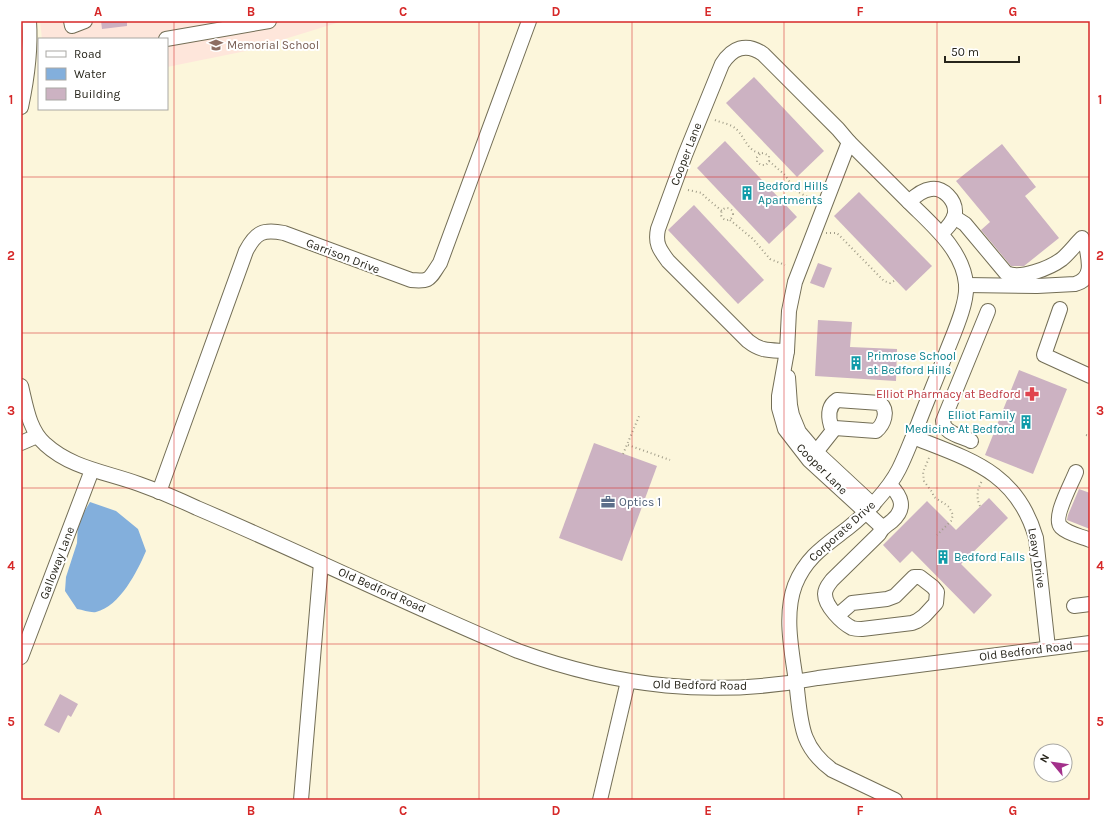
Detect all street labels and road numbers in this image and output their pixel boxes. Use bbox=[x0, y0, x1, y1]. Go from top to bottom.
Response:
street label: Cooper Lane bbox=[668, 120, 704, 188]
street label: Garrison Drive bbox=[304, 236, 382, 276]
street label: Cooper Lane bbox=[794, 441, 850, 497]
street label: Corporate Drive bbox=[806, 498, 878, 564]
street label: Galloway Lane bbox=[37, 525, 77, 601]
street label: Leavy Drive bbox=[1025, 527, 1049, 589]
street label: Old Bedford Road bbox=[336, 564, 428, 616]
street label: Old Bedford Road bbox=[978, 638, 1074, 664]
street label: Old Bedford Road bbox=[653, 677, 747, 693]

